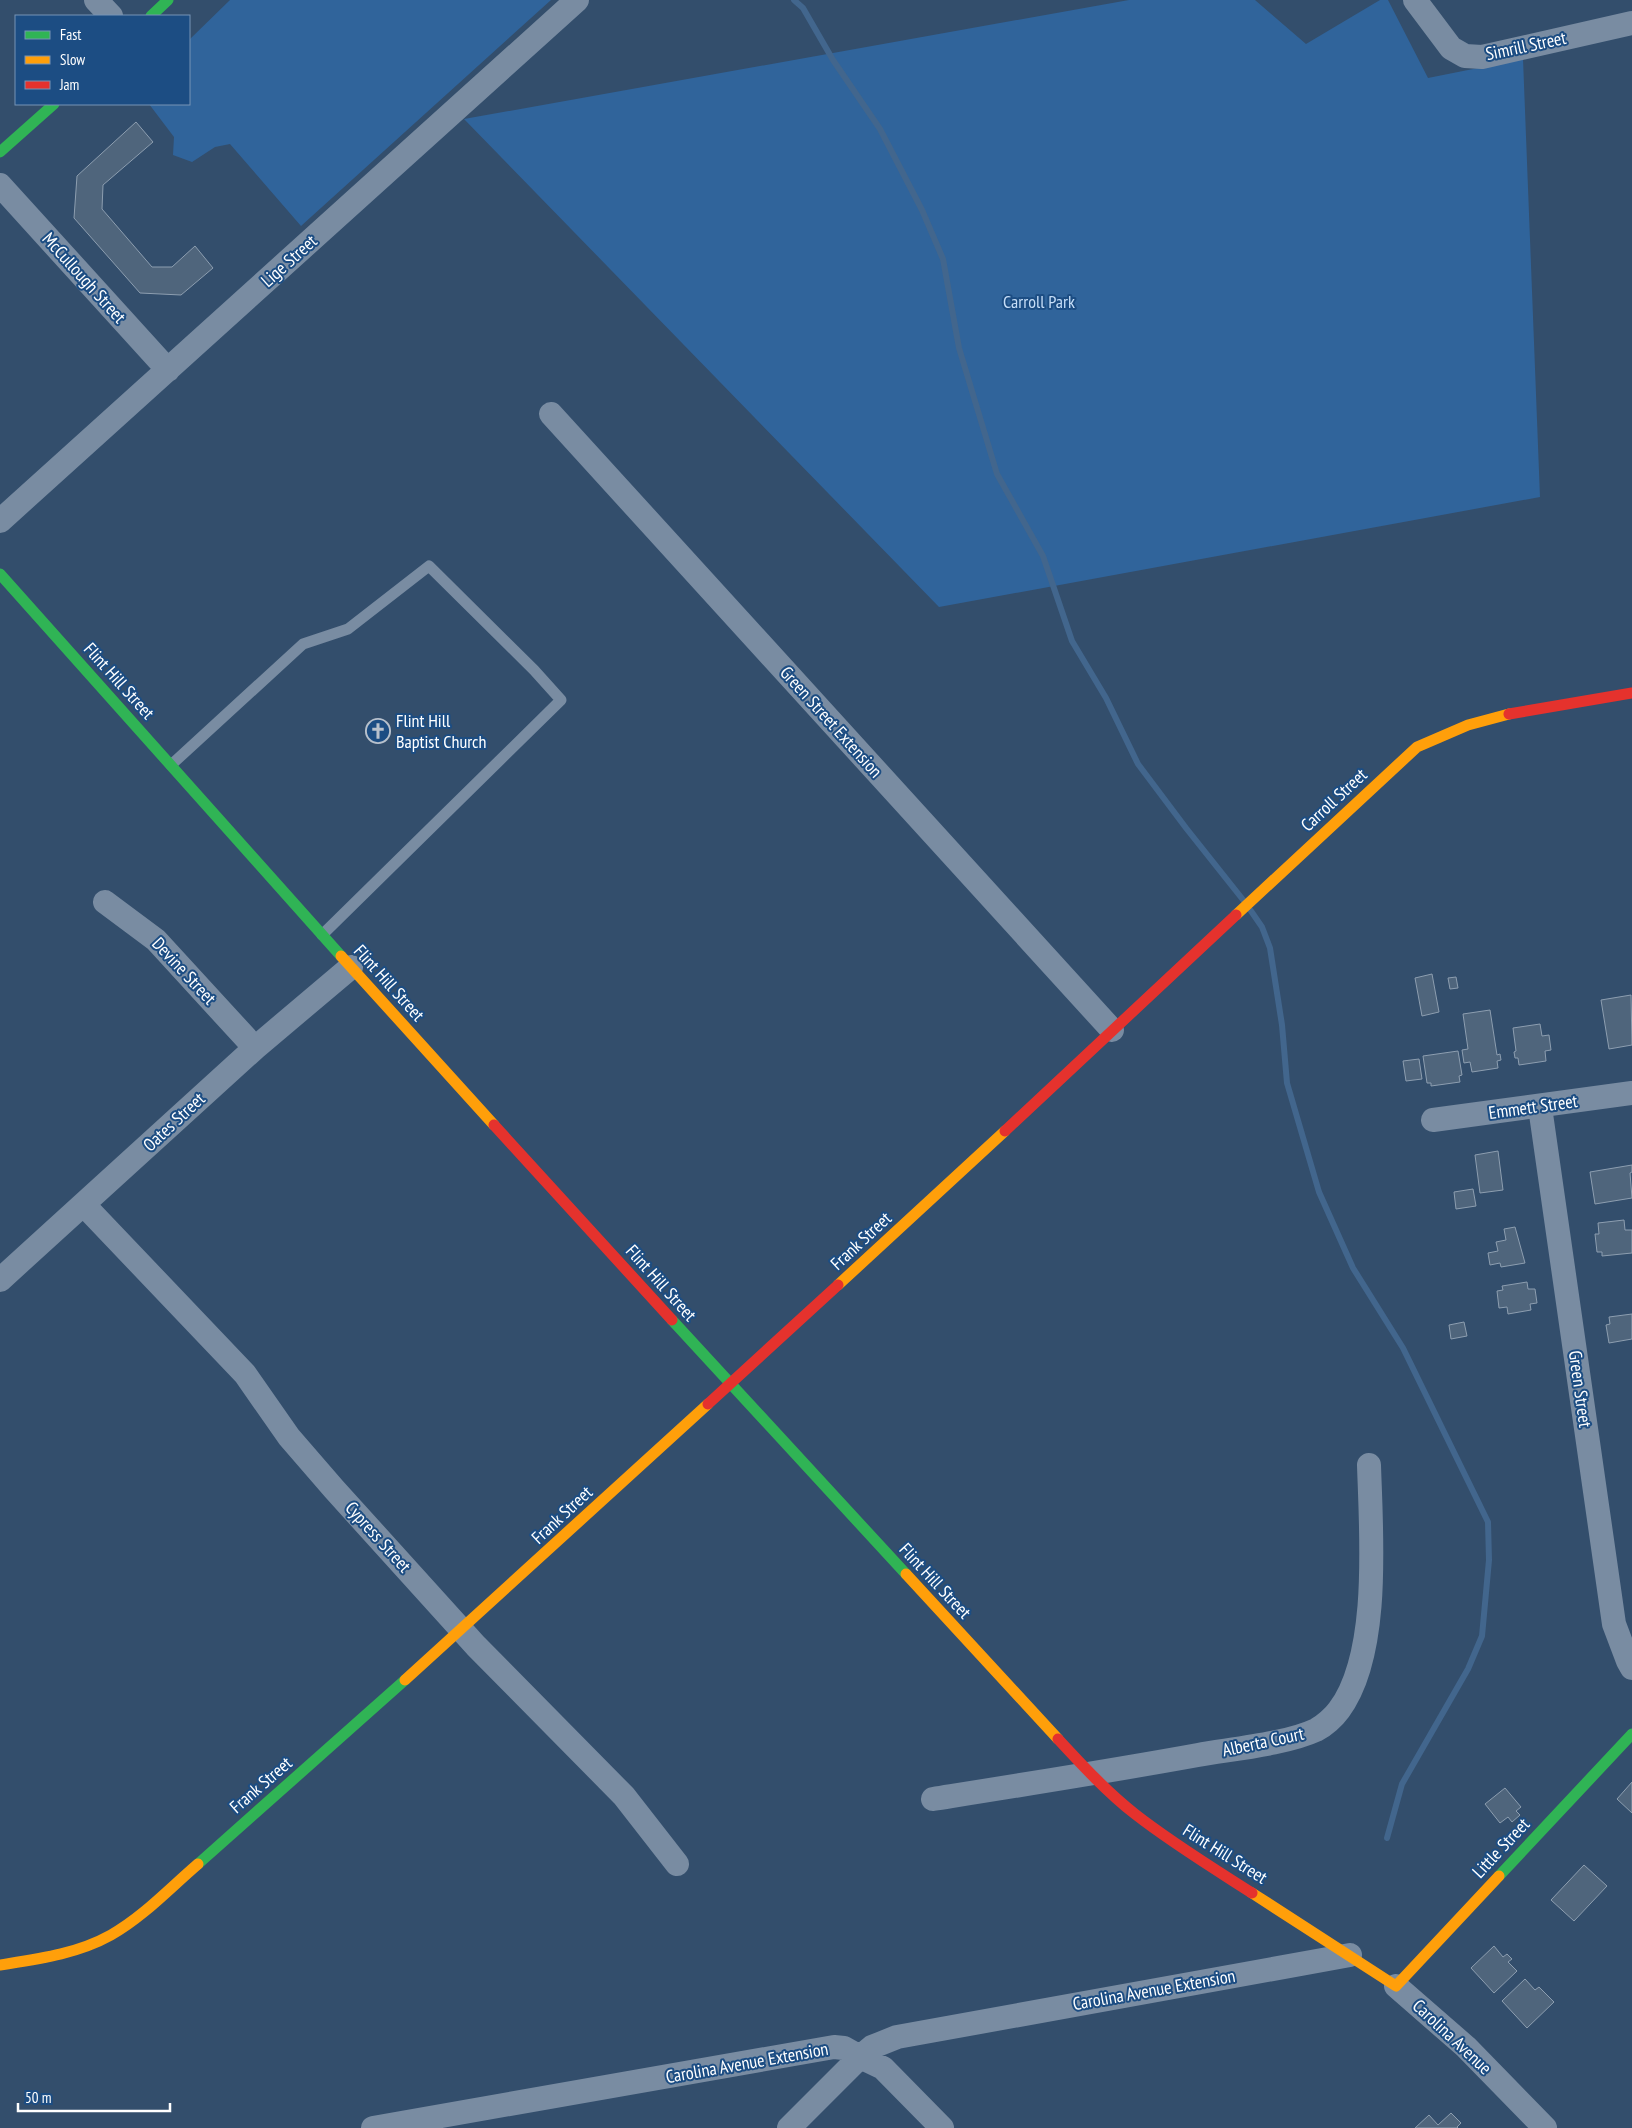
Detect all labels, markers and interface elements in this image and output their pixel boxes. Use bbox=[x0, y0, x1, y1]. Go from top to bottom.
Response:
legend bbox=[15, 15, 190, 105]
text: Fast bbox=[60, 25, 81, 44]
street label: Simrill Street bbox=[1484, 26, 1568, 65]
text: Slow bbox=[60, 50, 85, 69]
text: Jam bbox=[59, 75, 79, 94]
street label: McCullough Street bbox=[38, 227, 131, 328]
street label: Lige Street bbox=[256, 229, 322, 292]
park label: Carroll Park bbox=[1003, 290, 1075, 313]
street label: Flint Hill Street bbox=[79, 638, 160, 724]
street label: Green Street Extension bbox=[775, 661, 888, 782]
place label: Flint Hill Baptist Church bbox=[396, 709, 486, 753]
church icon: Flint Hill Baptist Church bbox=[365, 718, 391, 744]
street label: Carroll Street bbox=[1296, 763, 1372, 836]
street label: Devine Street bbox=[147, 932, 221, 1009]
street label: Flint Hill Street bbox=[349, 940, 430, 1026]
street label: Oates Street bbox=[138, 1087, 210, 1156]
street label: Emmett Street bbox=[1487, 1089, 1579, 1124]
street label: Frank Street bbox=[825, 1207, 896, 1275]
street label: Flint Hill Street bbox=[621, 1240, 702, 1326]
street label: Green Street bbox=[1564, 1349, 1597, 1429]
street label: Frank Street bbox=[526, 1481, 597, 1549]
street label: Cypress Street bbox=[340, 1496, 416, 1577]
street label: Flint Hill Street bbox=[894, 1538, 976, 1623]
street label: Alberta Court bbox=[1220, 1722, 1306, 1761]
street label: Frank Street bbox=[225, 1751, 297, 1818]
street label: Little Street bbox=[1467, 1813, 1534, 1883]
street label: Flint Hill Street bbox=[1179, 1819, 1272, 1889]
street label: Carolina Avenue Extension bbox=[1071, 1964, 1237, 2015]
street label: Carolina Avenue bbox=[1408, 1994, 1497, 2079]
street label: Carolina Avenue Extension bbox=[664, 2037, 830, 2088]
scale bar bbox=[18, 2080, 170, 2112]
text: 50 m bbox=[25, 2088, 51, 2107]

